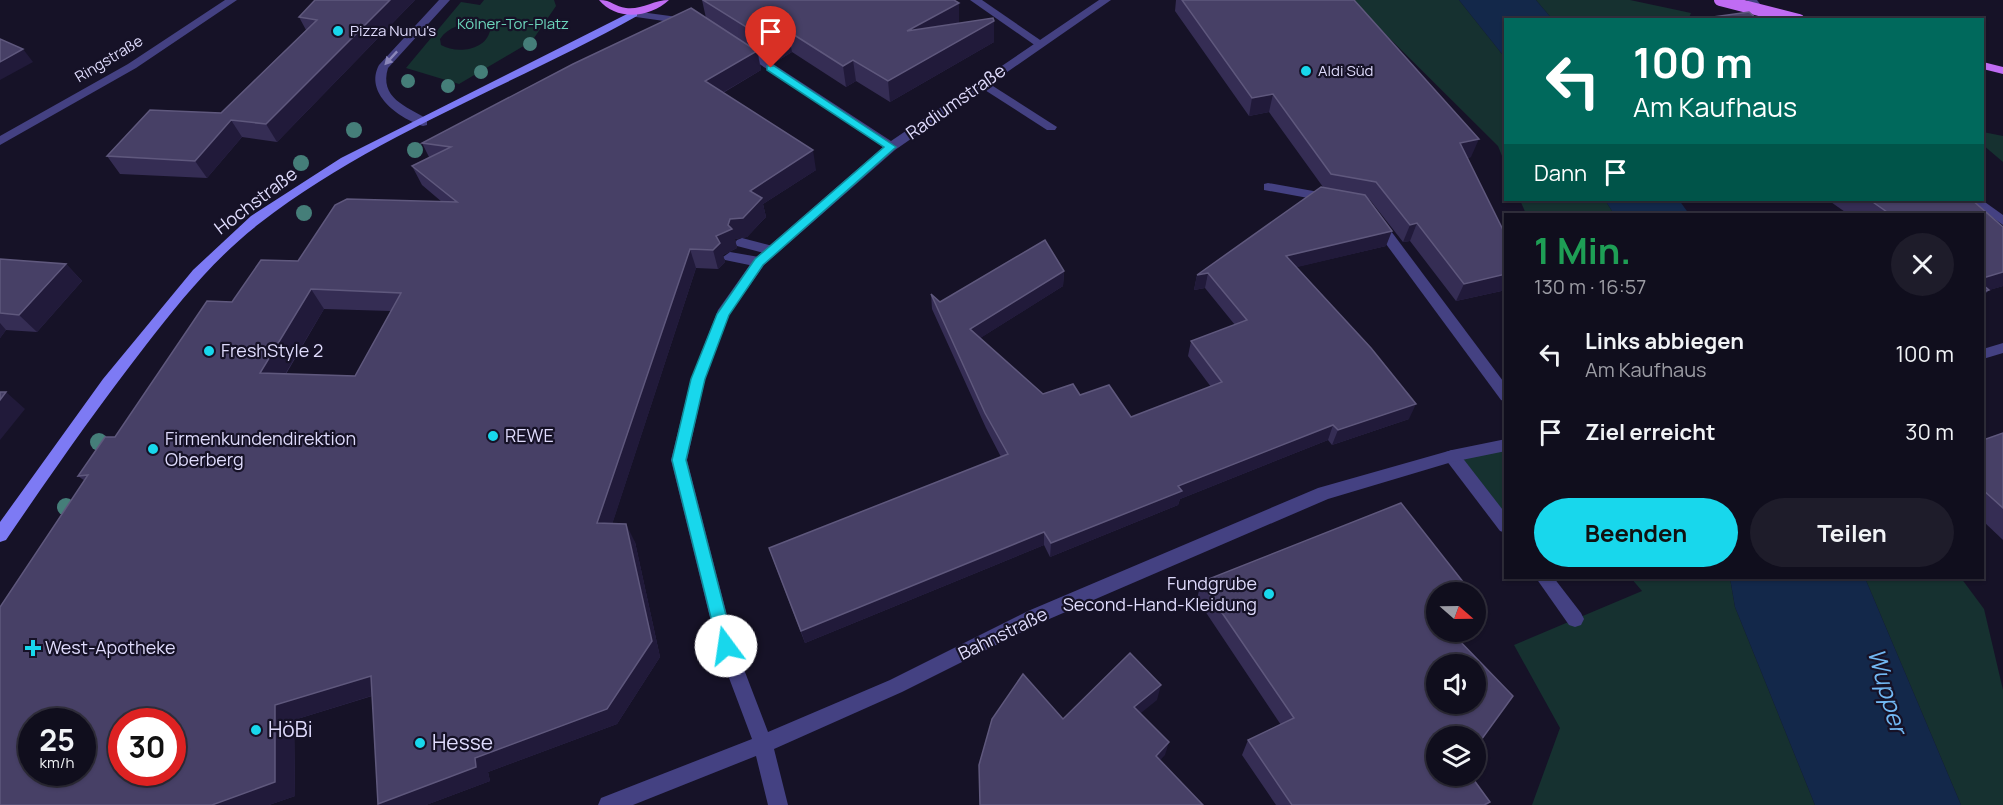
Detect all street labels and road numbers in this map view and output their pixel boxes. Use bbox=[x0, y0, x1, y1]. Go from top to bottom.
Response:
street label: Ringstraße bbox=[71, 30, 147, 87]
street label: Radiumstraße bbox=[901, 58, 1010, 144]
street label: Hochstraße bbox=[209, 161, 302, 239]
street label: Bahnstraße bbox=[954, 601, 1051, 665]

